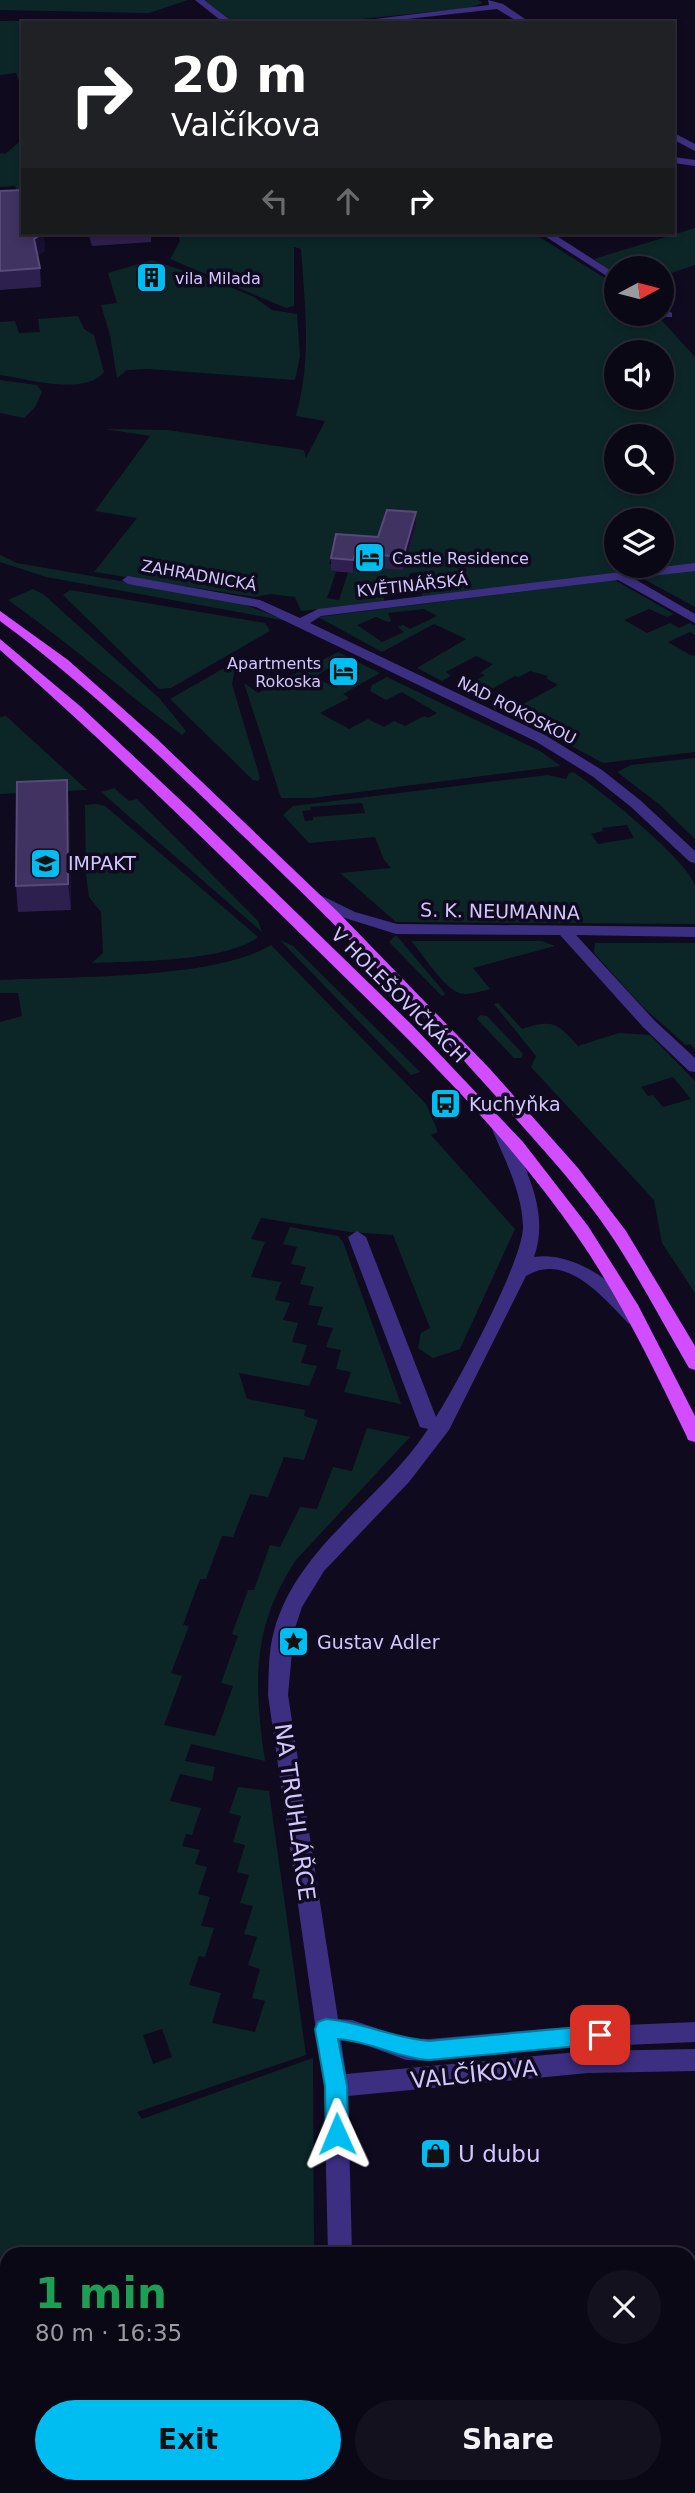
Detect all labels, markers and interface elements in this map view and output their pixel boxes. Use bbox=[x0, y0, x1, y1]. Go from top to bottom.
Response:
text: 20 m bbox=[171, 47, 307, 104]
icon: right bbox=[56, 49, 147, 140]
text: Valčíkova bbox=[171, 106, 321, 144]
icon: left bbox=[256, 182, 294, 220]
icon: ahead bbox=[329, 182, 367, 220]
icon: right bbox=[402, 182, 440, 220]
north arrow bbox=[604, 256, 674, 326]
map controls bbox=[604, 256, 674, 578]
building icon: vila Milada bbox=[135, 261, 169, 295]
place label: vila Milada bbox=[175, 269, 261, 288]
button: sound bbox=[604, 340, 674, 410]
button: search bbox=[604, 424, 674, 494]
button: layers bbox=[604, 508, 674, 578]
hotel icon: Castle Residence bbox=[352, 541, 386, 575]
place label: Castle Residence bbox=[392, 549, 529, 568]
street label: ZAHRADNICKÁ bbox=[140, 556, 258, 595]
street label: KVĚTINÁŘSKÁ bbox=[356, 570, 468, 601]
place label: Apartments Rokoska bbox=[227, 654, 321, 691]
hotel icon: Apartments Rokoska bbox=[327, 655, 361, 689]
street label: NAD ROKOSKOU bbox=[454, 672, 579, 748]
school or university icon: IMPAKT bbox=[28, 846, 62, 880]
place label: IMPAKT bbox=[68, 852, 136, 874]
street label: S. K. NEUMANNA bbox=[420, 899, 580, 923]
street label: V HOLEŠOVIČKÁCH bbox=[327, 922, 472, 1067]
bus stop icon: Kuchyňka bbox=[429, 1087, 463, 1121]
place label: Kuchyňka bbox=[469, 1093, 561, 1115]
place icon: Gustav Adler bbox=[277, 1625, 311, 1659]
place label: Gustav Adler bbox=[317, 1631, 440, 1653]
street label: NA TRUHLÁŘCE bbox=[270, 1721, 321, 1902]
pin bbox=[570, 2005, 630, 2065]
icon: arrive bbox=[581, 2016, 619, 2054]
street label: VALČÍKOVA bbox=[409, 2053, 539, 2094]
position arrow bbox=[300, 2097, 374, 2171]
shop icon: U dubu bbox=[418, 2137, 452, 2171]
place label: U dubu bbox=[458, 2141, 541, 2167]
text: 1 min bbox=[35, 2269, 167, 2318]
button: close bbox=[587, 2270, 661, 2344]
text: 80 m · 16:35 bbox=[35, 2320, 182, 2346]
button: Exit bbox=[35, 2400, 341, 2480]
button: Share bbox=[355, 2400, 661, 2480]

